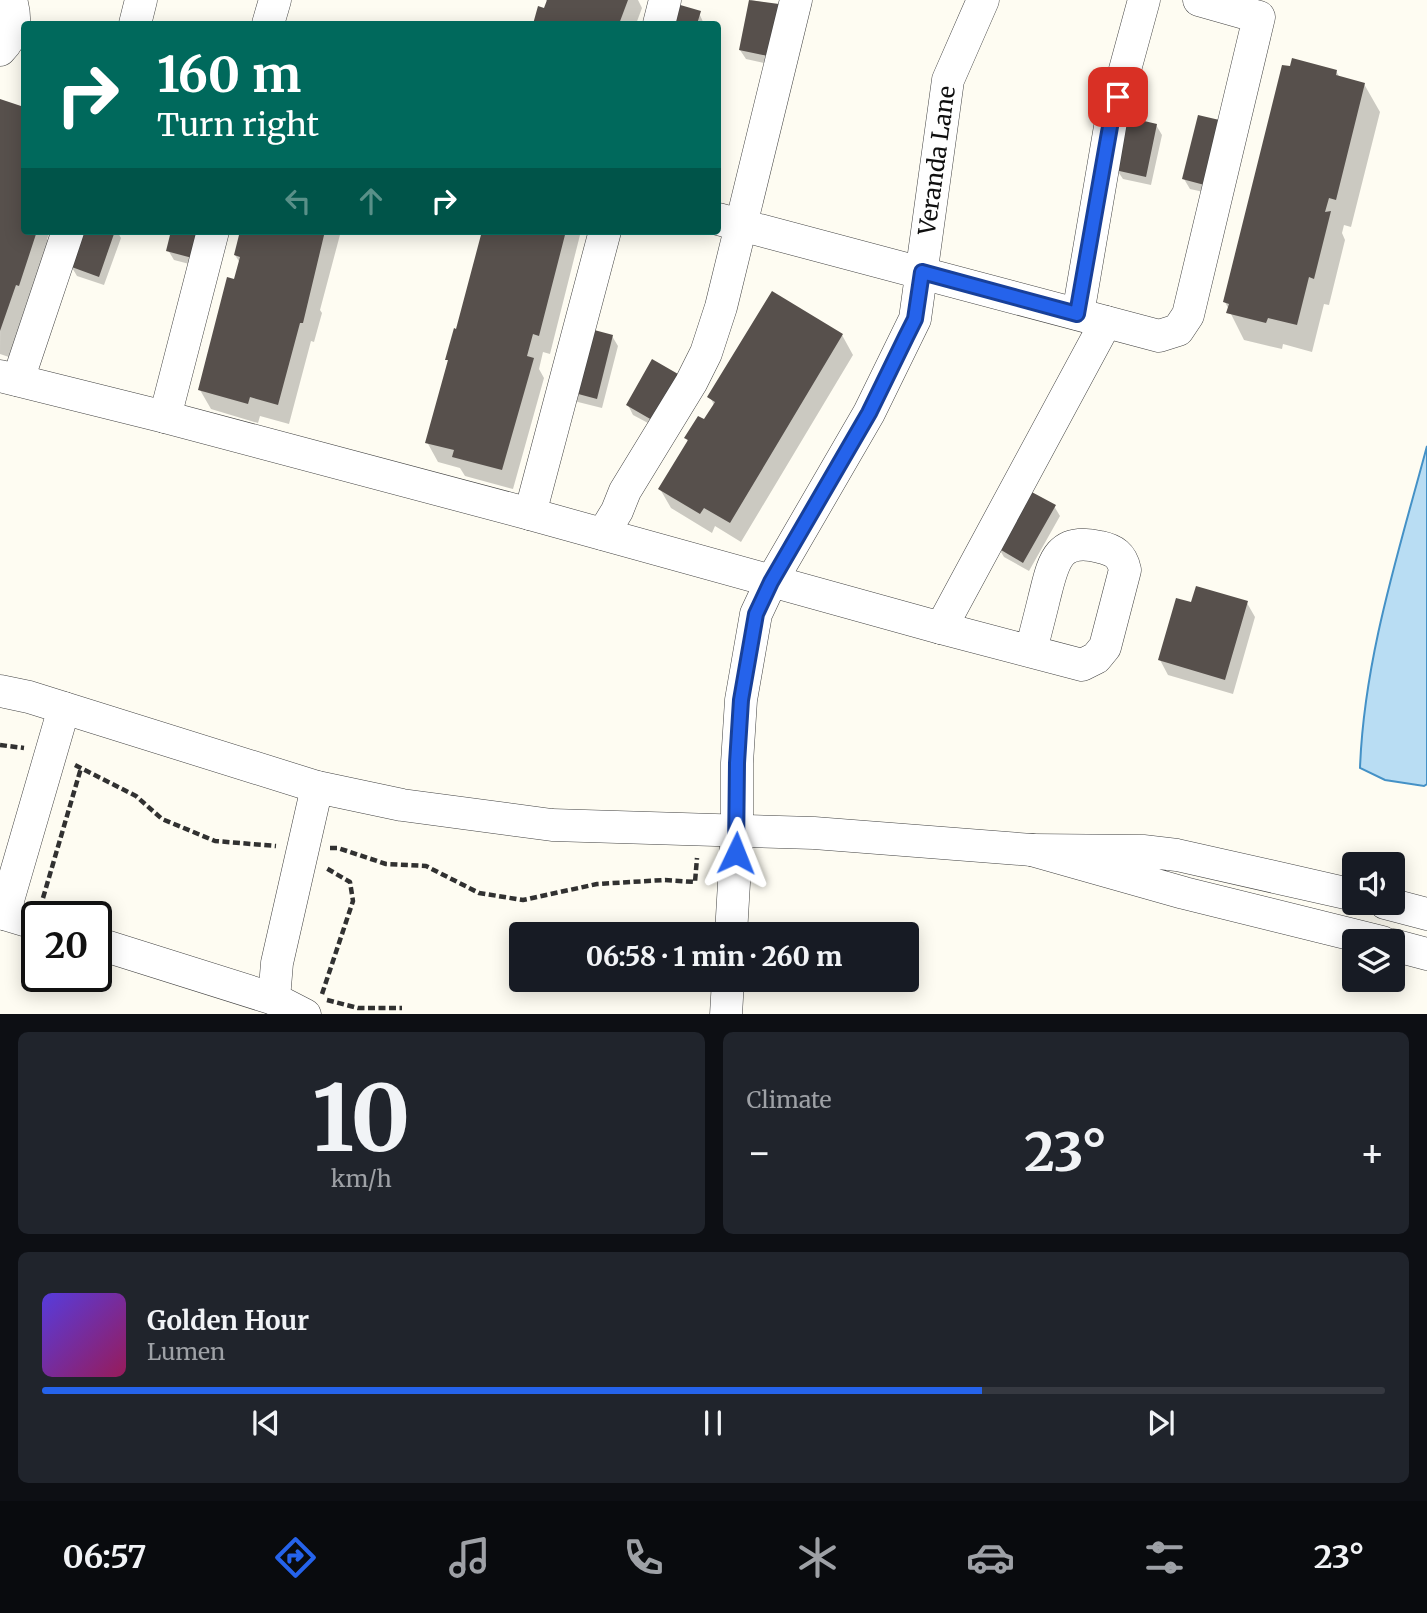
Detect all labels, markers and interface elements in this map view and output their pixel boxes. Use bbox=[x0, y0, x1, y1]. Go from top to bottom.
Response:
text: 160 m bbox=[157, 44, 301, 105]
icon: right bbox=[42, 49, 133, 140]
pin bbox=[1088, 67, 1148, 127]
icon: arrive bbox=[1099, 78, 1137, 116]
street label: Veranda Lane bbox=[912, 84, 961, 238]
text: Turn right bbox=[157, 105, 319, 145]
icon: left bbox=[279, 182, 317, 220]
icon: ahead bbox=[352, 182, 390, 220]
icon: right bbox=[425, 182, 463, 220]
position arrow bbox=[699, 816, 773, 890]
map controls bbox=[1342, 852, 1405, 992]
button: sound bbox=[1342, 852, 1405, 915]
speed limit sign: 20 bbox=[21, 901, 112, 992]
button: layers bbox=[1342, 929, 1405, 992]
text: 06:58 · 1 min · 260 m bbox=[586, 940, 842, 973]
text: 10 bbox=[312, 1061, 411, 1176]
text: Climate bbox=[747, 1085, 832, 1114]
text: 23° bbox=[1024, 1120, 1107, 1185]
text: − bbox=[747, 1129, 772, 1176]
text: + bbox=[1360, 1129, 1385, 1176]
text: km/h bbox=[331, 1164, 392, 1193]
text: Golden Hour bbox=[147, 1304, 309, 1337]
text: Lumen bbox=[147, 1337, 225, 1366]
icon: previous bbox=[247, 1404, 285, 1442]
icon: pause bbox=[694, 1404, 732, 1442]
icon: next bbox=[1142, 1404, 1180, 1442]
icon: directions bbox=[271, 1533, 320, 1582]
icon: music bbox=[445, 1533, 494, 1582]
icon: phone bbox=[619, 1533, 668, 1582]
icon: climate bbox=[793, 1533, 842, 1582]
icon: car bbox=[966, 1533, 1015, 1582]
icon: filters bbox=[1140, 1533, 1189, 1582]
text: 06:57 bbox=[62, 1537, 147, 1577]
text: 23° bbox=[1314, 1537, 1365, 1577]

